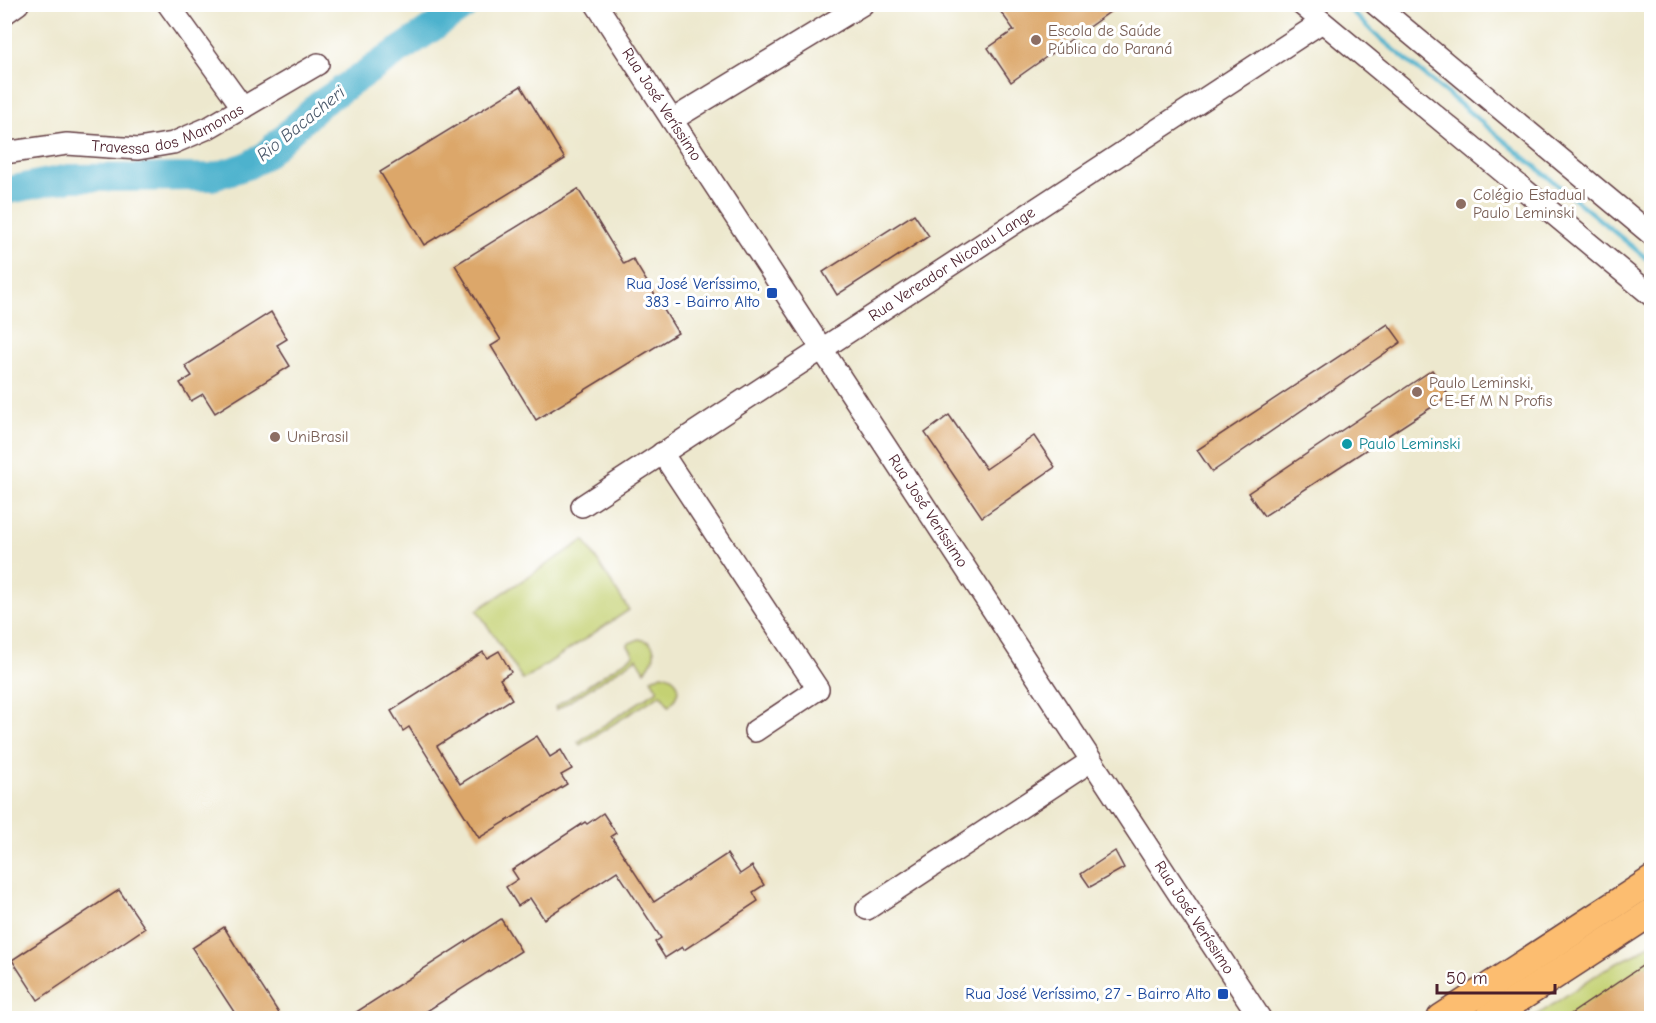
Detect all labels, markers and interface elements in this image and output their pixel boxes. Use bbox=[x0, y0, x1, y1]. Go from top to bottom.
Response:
place label: Escola de Saúde Pública do Paraná bbox=[1048, 22, 1172, 58]
marker: Escola de Saúde Pública do Paraná bbox=[1029, 33, 1043, 47]
street label: Rua José Veríssimo bbox=[618, 45, 705, 164]
water label: Rio Bacacheri bbox=[253, 81, 350, 166]
street label: Travessa dos Mamonas bbox=[91, 100, 247, 158]
place label: Colégio Estadual Paulo Leminski bbox=[1473, 186, 1586, 222]
marker: Colégio Estadual Paulo Leminski bbox=[1454, 197, 1468, 211]
street label: Rua Vereador Nicolau Lange bbox=[865, 203, 1038, 325]
place label: Rua José Veríssimo, 383 - Bairro Alto bbox=[626, 275, 760, 311]
marker: Rua José Veríssimo, 383 - Bairro Alto bbox=[765, 286, 779, 300]
place label: Paulo Leminski, C E-Ef M N Profis bbox=[1429, 374, 1553, 410]
marker: Paulo Leminski, C E-Ef M N Profis bbox=[1410, 385, 1424, 399]
place label: UniBrasil bbox=[287, 428, 349, 446]
marker: UniBrasil bbox=[268, 430, 282, 444]
place label: Paulo Leminski bbox=[1359, 435, 1461, 453]
marker: Paulo Leminski bbox=[1340, 437, 1354, 451]
street label: Rua José Veríssimo bbox=[884, 451, 971, 571]
street label: Rua José Veríssimo bbox=[1151, 858, 1238, 977]
scale bar bbox=[1437, 957, 1556, 995]
text: 50 m bbox=[1446, 968, 1488, 989]
place label: Rua José Veríssimo, 27 - Bairro Alto bbox=[965, 985, 1211, 1003]
marker: Rua José Veríssimo, 27 - Bairro Alto bbox=[1216, 987, 1230, 1001]

